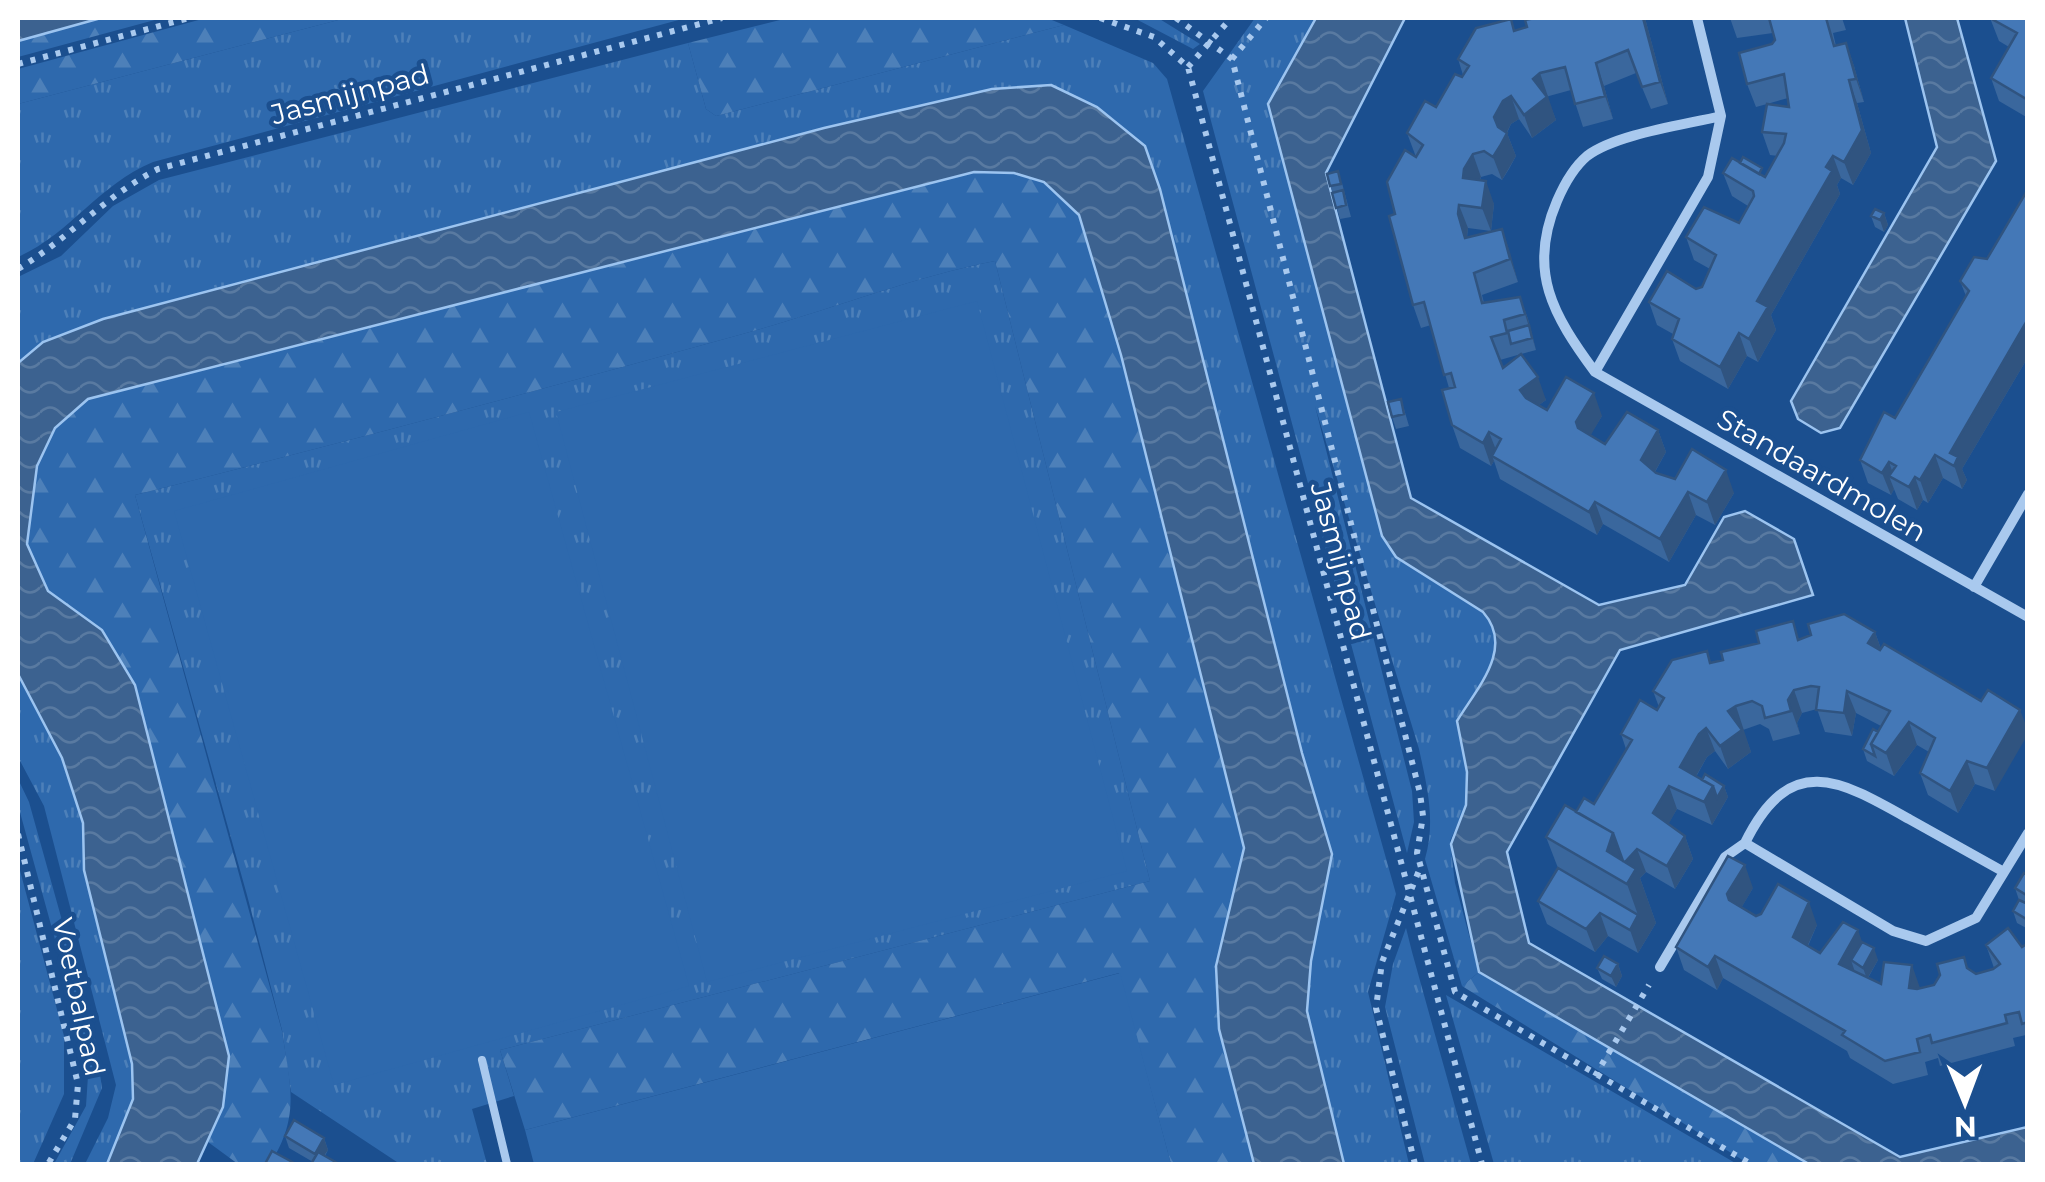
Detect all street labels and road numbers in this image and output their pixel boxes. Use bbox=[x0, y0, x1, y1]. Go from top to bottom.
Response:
street label: Jasmijnpad bbox=[266, 57, 433, 132]
street label: Standaardmolen bbox=[1711, 401, 1933, 549]
street label: Jasmijnpad bbox=[1303, 477, 1378, 644]
street label: Voetbalpad bbox=[46, 915, 112, 1079]

